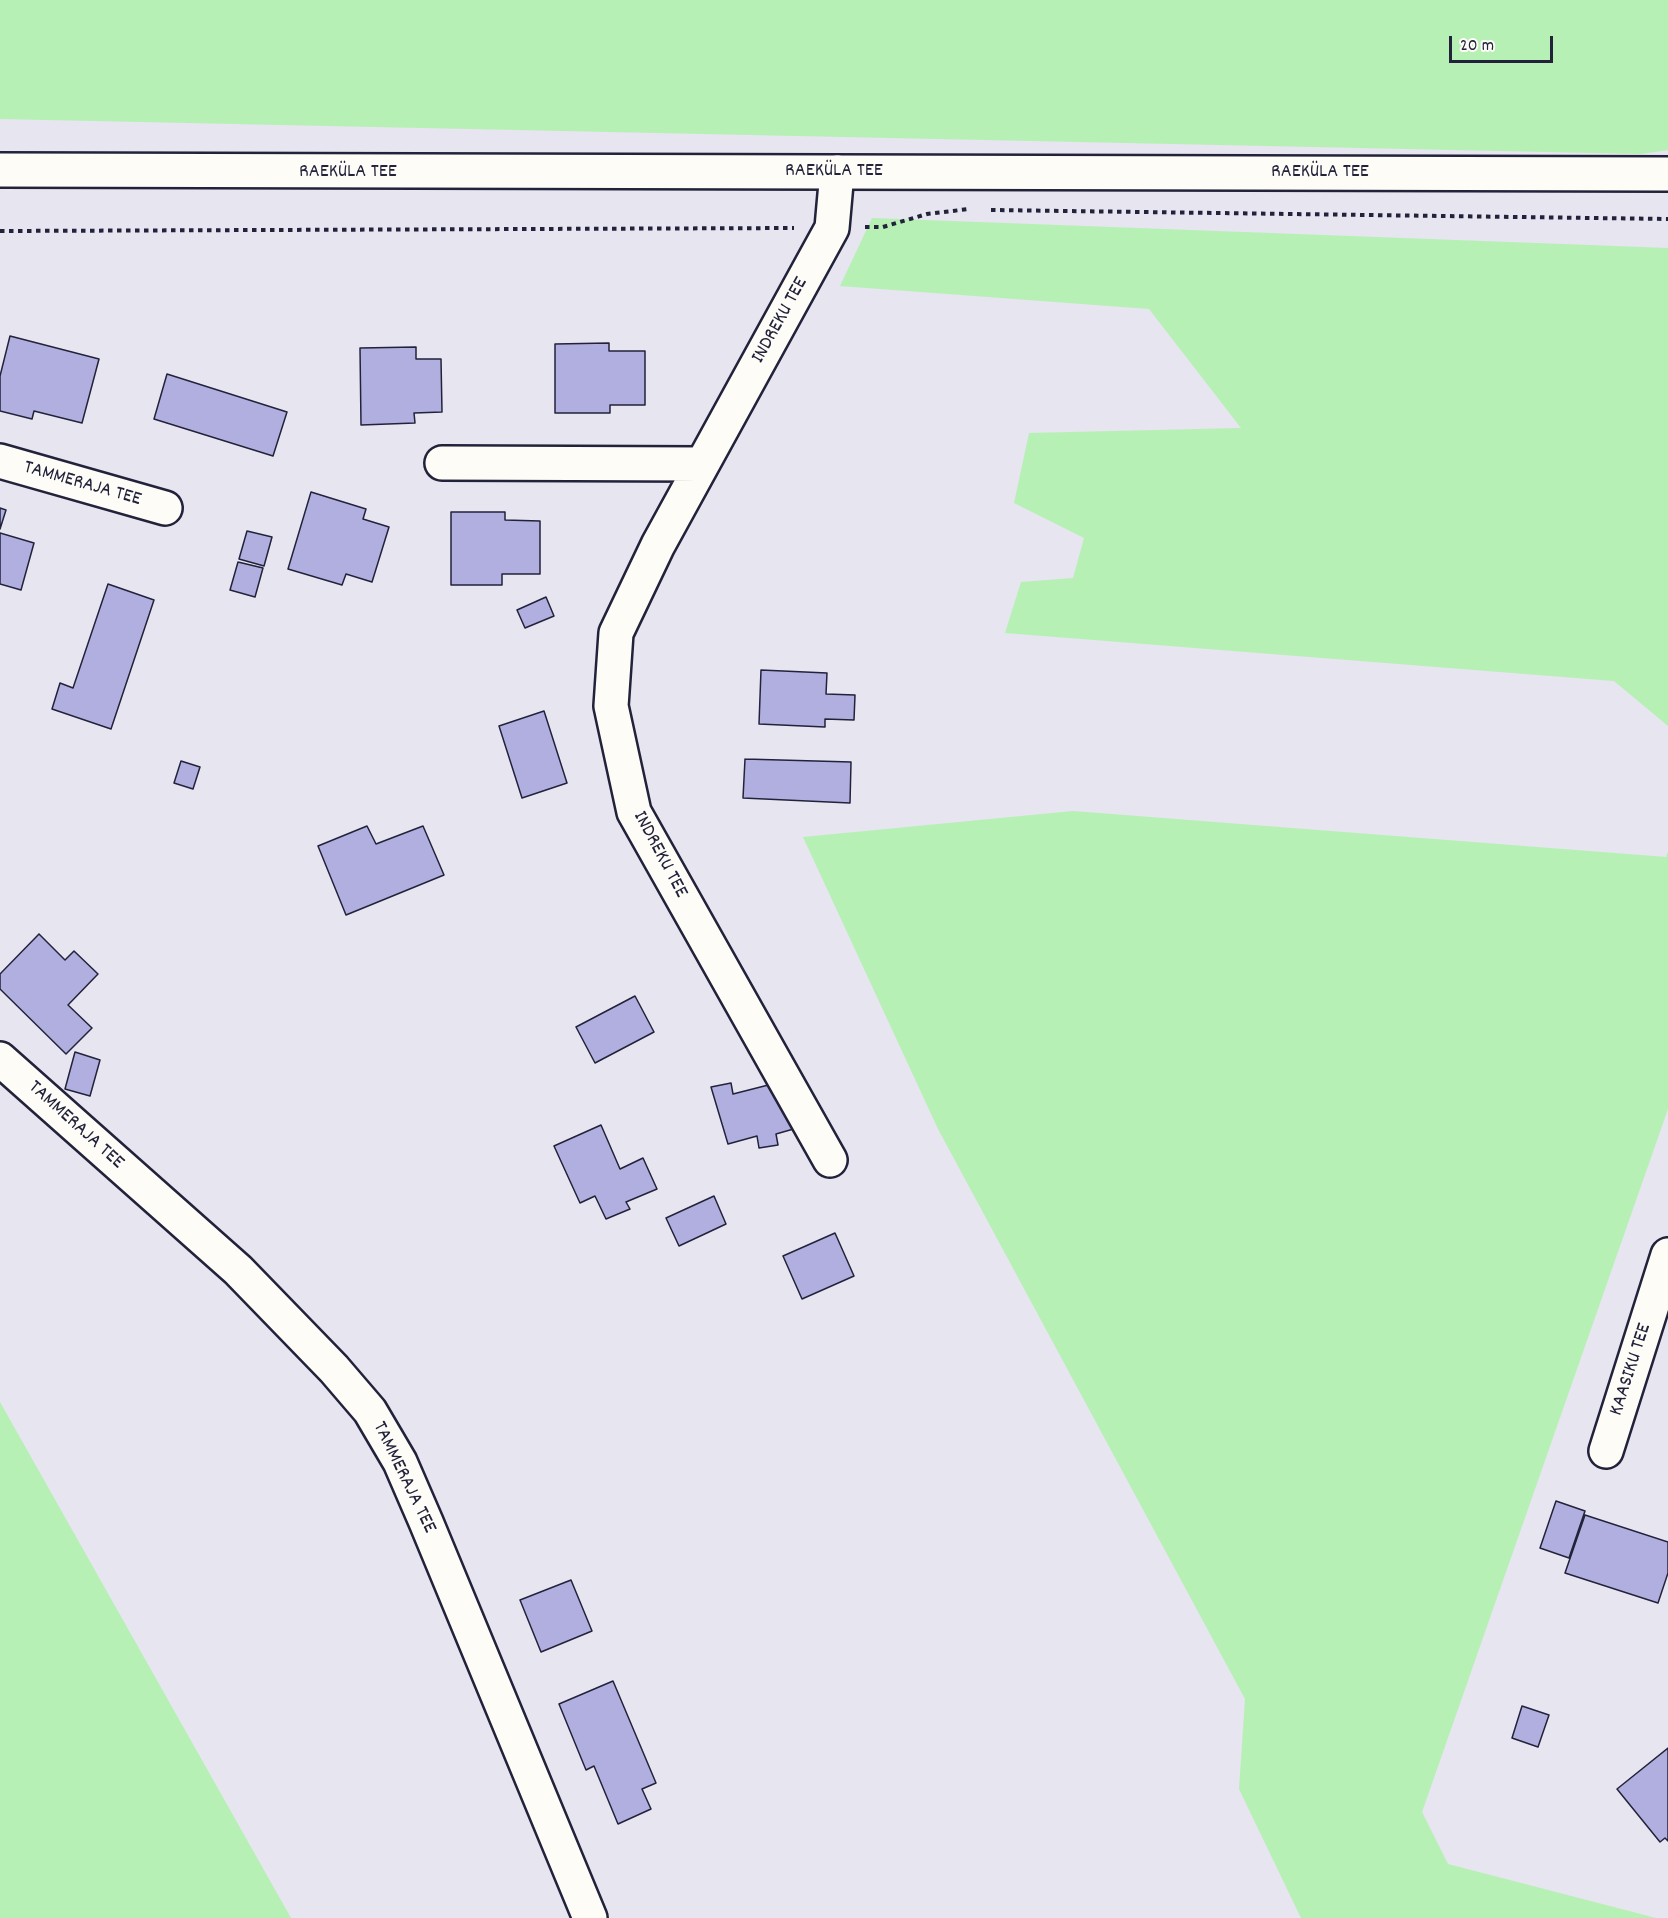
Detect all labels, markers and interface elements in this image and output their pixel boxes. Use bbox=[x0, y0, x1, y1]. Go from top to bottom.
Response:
scale bar bbox=[1452, 24, 1556, 62]
text: 20 m bbox=[1460, 34, 1494, 59]
street label: RAEKÜLA TEE bbox=[785, 160, 883, 184]
street label: RAEKÜLA TEE bbox=[299, 161, 397, 185]
street label: RAEKÜLA TEE bbox=[1271, 161, 1369, 185]
street label: INDREKU TEE bbox=[748, 274, 814, 368]
street label: TAMMERAJA TEE bbox=[21, 457, 143, 513]
street label: INDREKU TEE bbox=[626, 807, 692, 903]
street label: TAMMERAJA TEE bbox=[22, 1077, 128, 1175]
street label: KAASIKU TEE bbox=[1606, 1321, 1658, 1419]
street label: TAMMERAJA TEE bbox=[366, 1418, 440, 1538]

